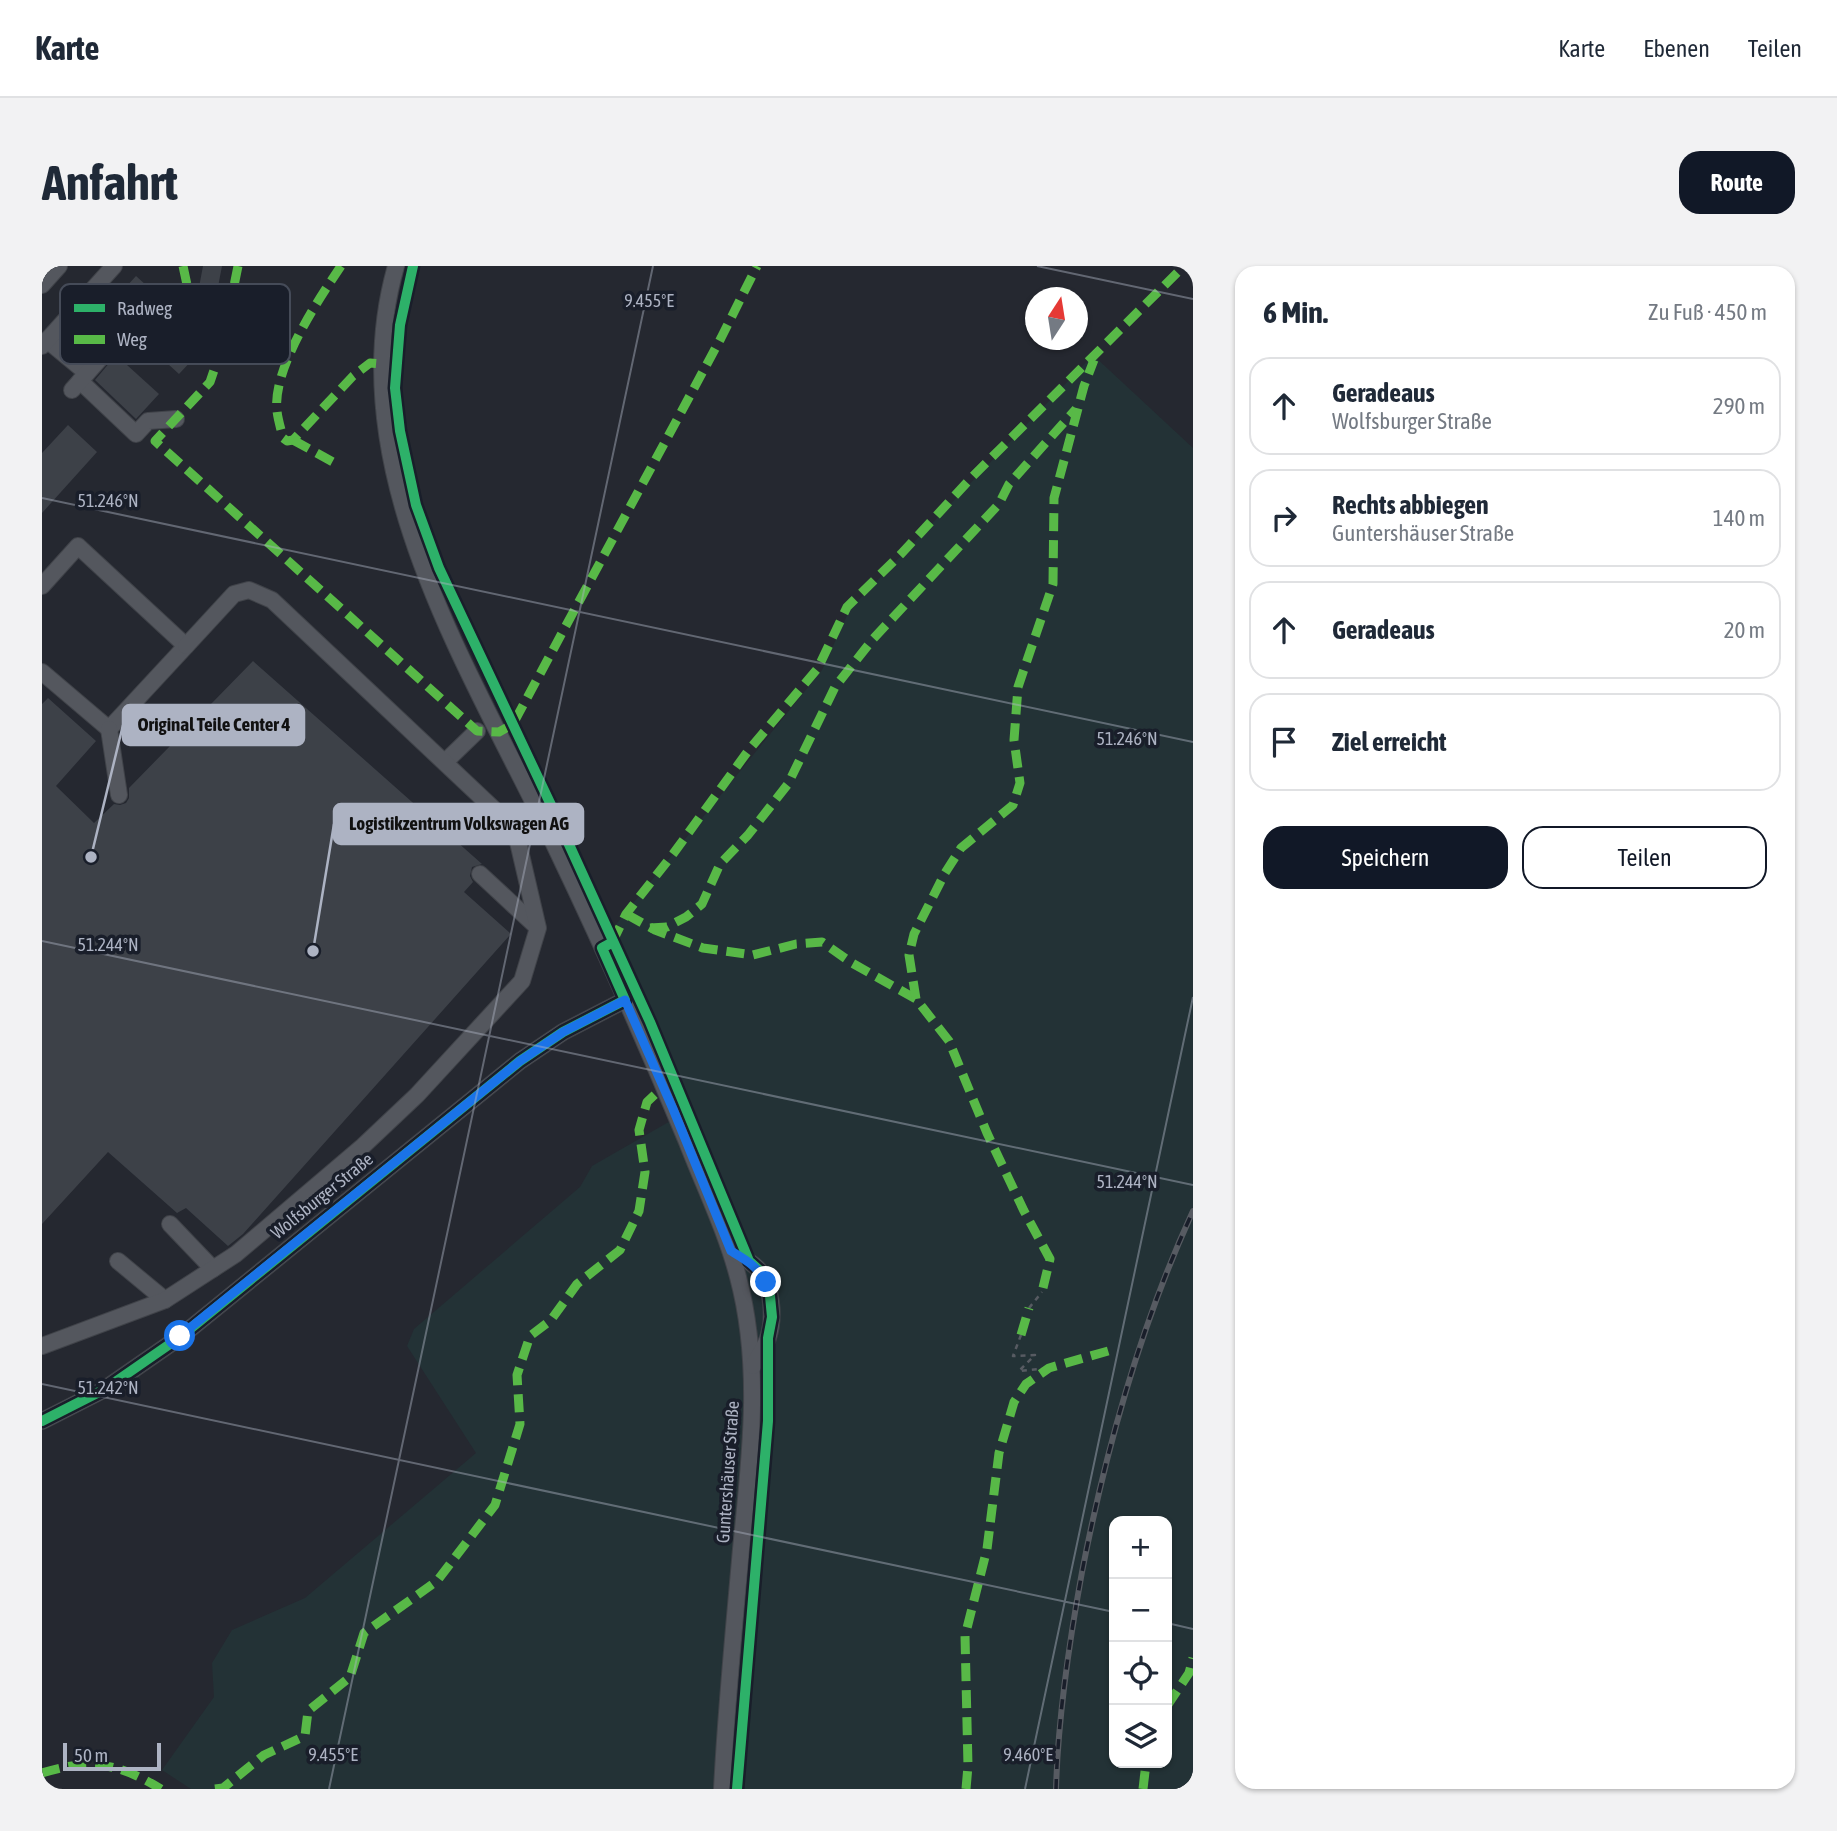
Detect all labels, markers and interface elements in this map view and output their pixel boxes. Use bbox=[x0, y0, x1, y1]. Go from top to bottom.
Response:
text: Karte bbox=[35, 29, 99, 67]
text: Karte bbox=[1558, 35, 1605, 62]
text: Ebenen bbox=[1643, 35, 1710, 62]
text: Teilen bbox=[1748, 35, 1802, 62]
button: Route bbox=[1679, 151, 1795, 214]
text: Anfahrt bbox=[42, 154, 178, 210]
legend bbox=[60, 284, 290, 364]
north arrow bbox=[1025, 287, 1088, 350]
text: 9.455°E bbox=[624, 290, 674, 311]
text: 6 Min. bbox=[1263, 295, 1328, 329]
text: Radweg bbox=[117, 297, 173, 319]
text: Zu Fuß · 450 m bbox=[1648, 299, 1767, 325]
text: Weg bbox=[117, 328, 148, 350]
text: Geradeaus bbox=[1332, 378, 1435, 408]
icon: ahead bbox=[1265, 387, 1303, 425]
text: 290 m bbox=[1713, 393, 1765, 419]
text: Wolfsburger Straße bbox=[1332, 408, 1492, 434]
text: 51.246°N bbox=[77, 490, 139, 511]
text: Rechts abbiegen bbox=[1332, 490, 1489, 520]
icon: right bbox=[1265, 499, 1303, 537]
text: 140 m bbox=[1713, 505, 1765, 531]
text: Guntershäuser Straße bbox=[1332, 520, 1514, 546]
icon: ahead bbox=[1265, 611, 1303, 649]
text: Geradeaus bbox=[1332, 615, 1435, 645]
text: 20 m bbox=[1724, 617, 1765, 643]
callout: Original Teile Center 4 bbox=[123, 705, 304, 745]
text: Original Teile Center 4 bbox=[137, 713, 291, 735]
icon: arrive bbox=[1265, 723, 1303, 761]
text: Ziel erreicht bbox=[1332, 727, 1447, 757]
text: 51.246°N bbox=[1096, 728, 1158, 749]
callout: Logistikzentrum Volkswagen AG bbox=[334, 804, 583, 844]
text: Logistikzentrum Volkswagen AG bbox=[349, 812, 569, 834]
button: Speichern bbox=[1263, 826, 1508, 889]
button: Teilen bbox=[1522, 826, 1767, 889]
text: 51.244°N bbox=[77, 934, 139, 955]
street label: Wolfsburger Straße bbox=[266, 1148, 377, 1243]
text: 51.244°N bbox=[1096, 1171, 1158, 1192]
route end bbox=[750, 1266, 781, 1297]
route start bbox=[164, 1320, 195, 1351]
text: 51.242°N bbox=[77, 1377, 139, 1398]
street label: Guntershäuser Straße bbox=[712, 1400, 743, 1544]
map controls bbox=[1109, 1516, 1172, 1768]
button: + bbox=[1109, 1516, 1172, 1579]
button: − bbox=[1109, 1579, 1172, 1642]
button: locate bbox=[1109, 1642, 1172, 1705]
button: layers bbox=[1109, 1705, 1172, 1768]
scale bar bbox=[63, 1740, 161, 1772]
text: 50 m bbox=[74, 1744, 108, 1766]
text: 9.455°E bbox=[308, 1744, 358, 1765]
text: 9.460°E bbox=[1003, 1744, 1053, 1765]

